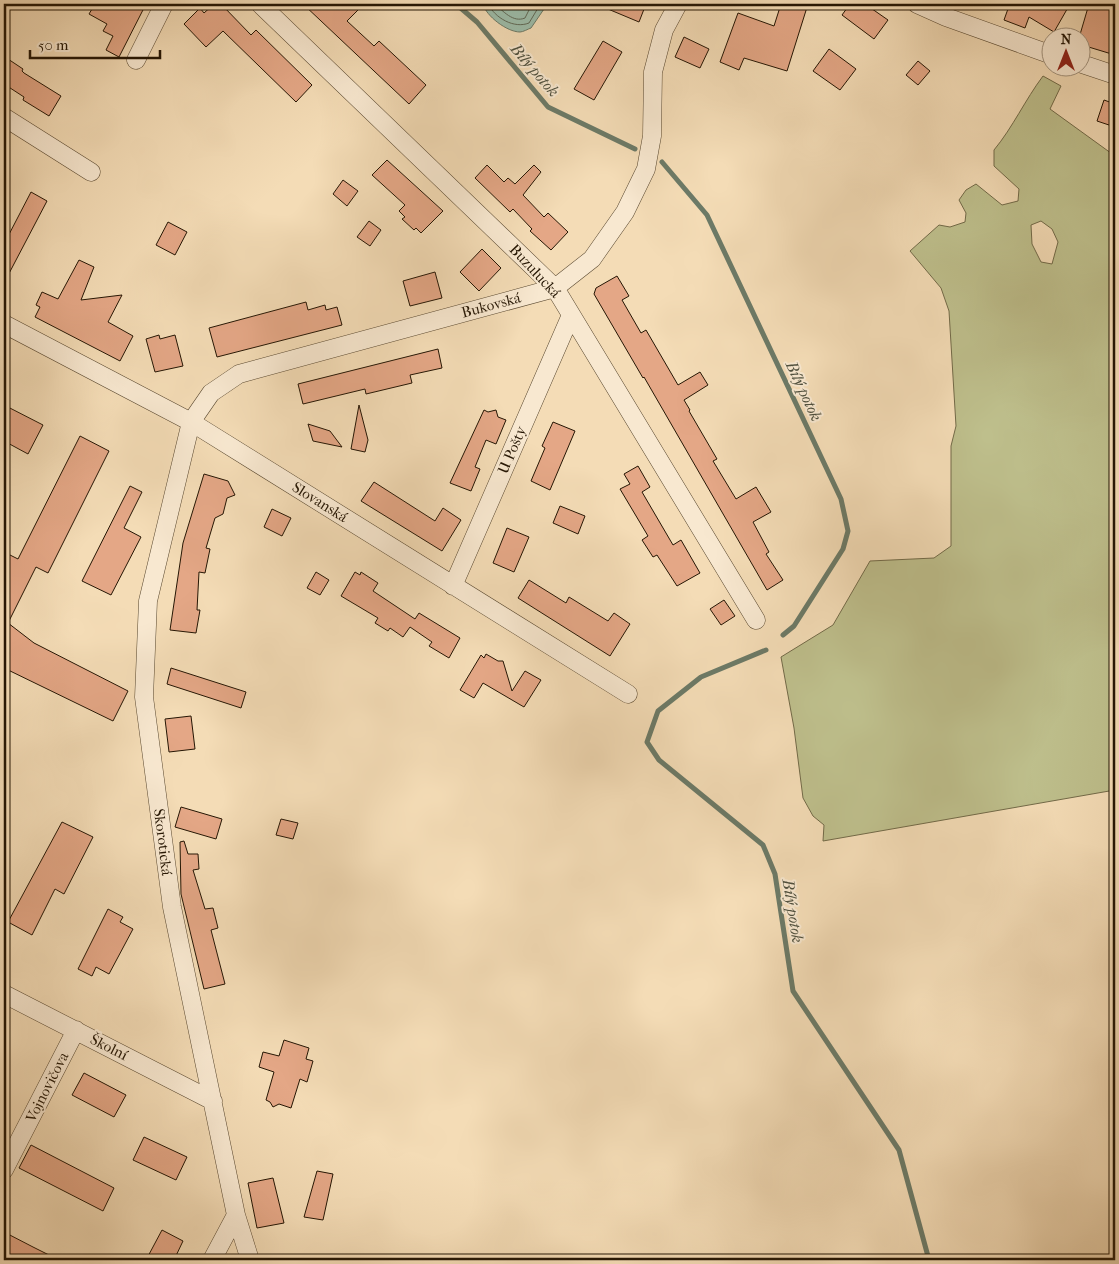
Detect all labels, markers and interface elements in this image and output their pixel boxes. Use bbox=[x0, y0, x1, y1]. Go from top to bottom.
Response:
scale bar bbox=[30, 28, 160, 60]
north arrow bbox=[1042, 28, 1092, 78]
text: N bbox=[1061, 31, 1072, 48]
text: 50 m bbox=[38, 36, 69, 54]
water label: Bílý potok bbox=[506, 39, 563, 101]
street label: Buzulucká bbox=[506, 240, 565, 302]
street label: Bukovská bbox=[459, 288, 524, 322]
water label: Bílý potok bbox=[781, 357, 826, 424]
street label: U Pošty bbox=[494, 423, 530, 477]
street label: Slovanská bbox=[289, 478, 352, 527]
street label: Skorotická bbox=[150, 807, 176, 878]
water label: Bílý potok bbox=[778, 877, 807, 944]
street label: Školní bbox=[87, 1030, 131, 1064]
street label: Vojnovičova bbox=[21, 1048, 73, 1126]

